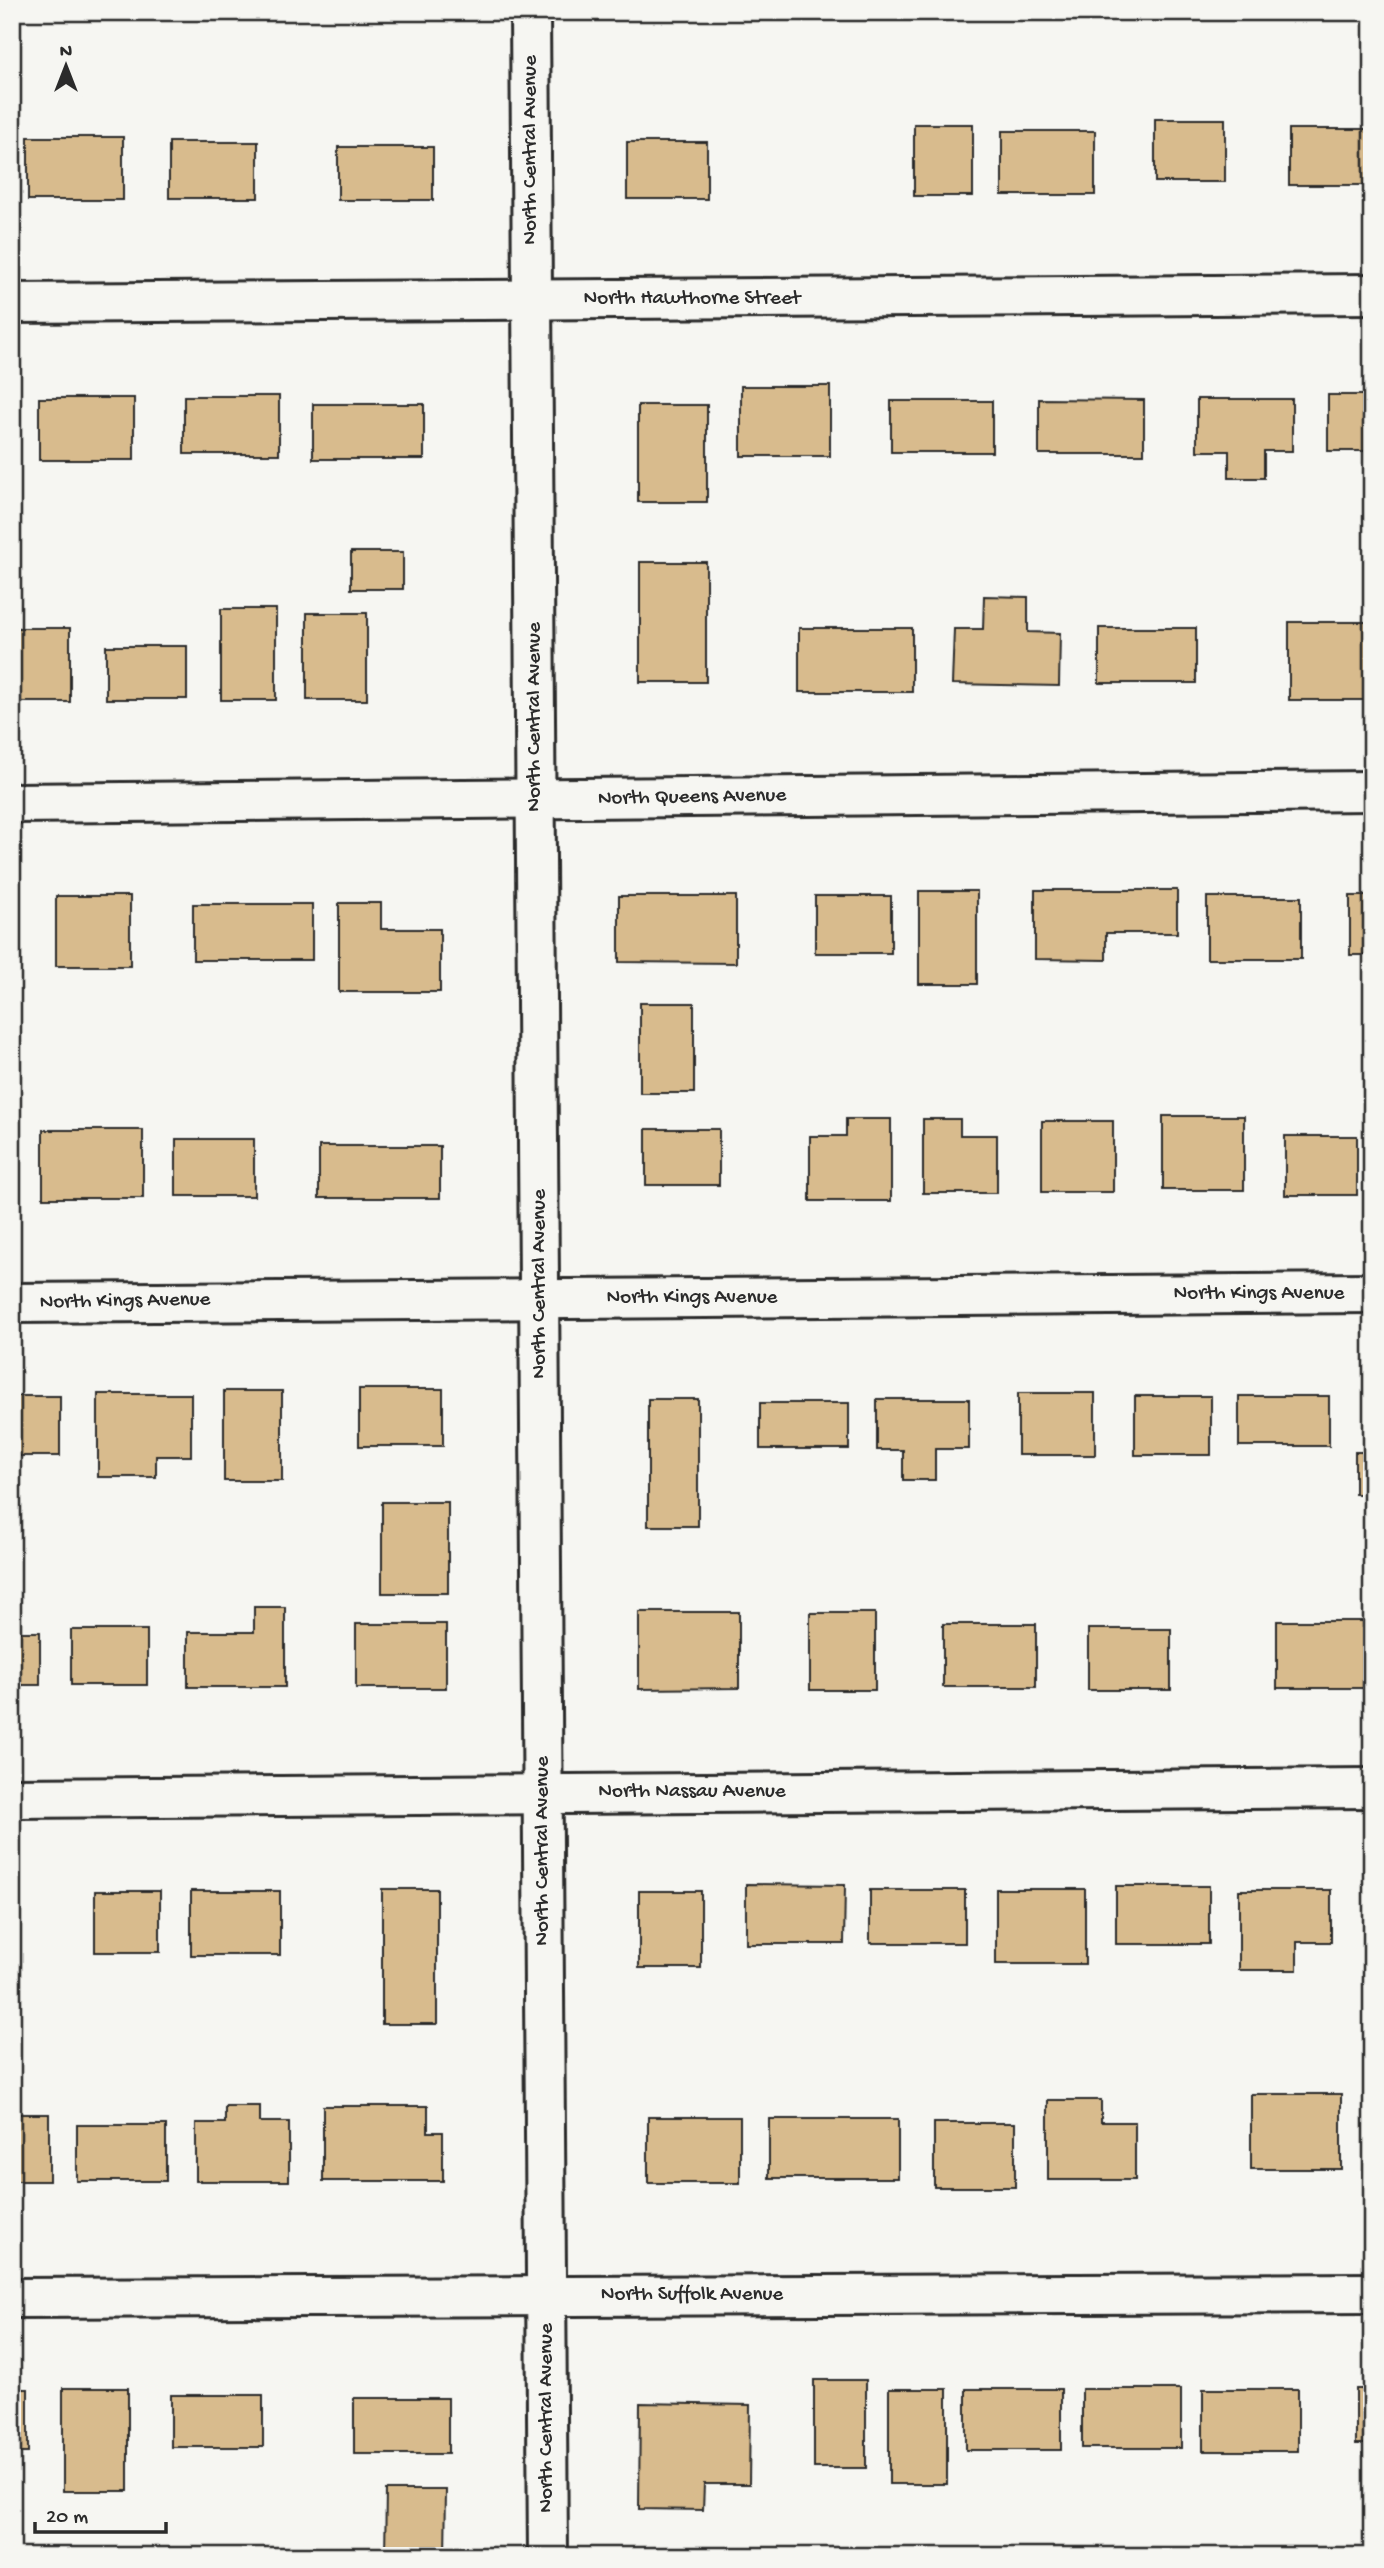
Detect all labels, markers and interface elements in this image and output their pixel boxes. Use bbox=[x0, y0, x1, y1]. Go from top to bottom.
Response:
north arrow bbox=[32, 32, 102, 102]
text: N bbox=[60, 41, 72, 64]
street label: North Central Avenue bbox=[519, 54, 544, 245]
street label: North Hawthorne Street bbox=[584, 287, 803, 312]
street label: North Central Avenue bbox=[523, 621, 548, 812]
street label: North Queens Avenue bbox=[598, 784, 788, 812]
street label: North Central Avenue bbox=[528, 1188, 553, 1379]
street label: North Kings Avenue bbox=[1174, 1282, 1346, 1307]
street label: North Kings Avenue bbox=[607, 1286, 779, 1311]
street label: North Kings Avenue bbox=[39, 1288, 212, 1316]
street label: North Central Avenue bbox=[531, 1755, 556, 1946]
street label: North Nassau Avenue bbox=[598, 1780, 787, 1805]
street label: North Suffolk Avenue bbox=[601, 2283, 784, 2308]
street label: North Central Avenue bbox=[535, 2322, 560, 2513]
scale bar bbox=[35, 2491, 166, 2535]
text: 20 m bbox=[46, 2506, 88, 2531]

